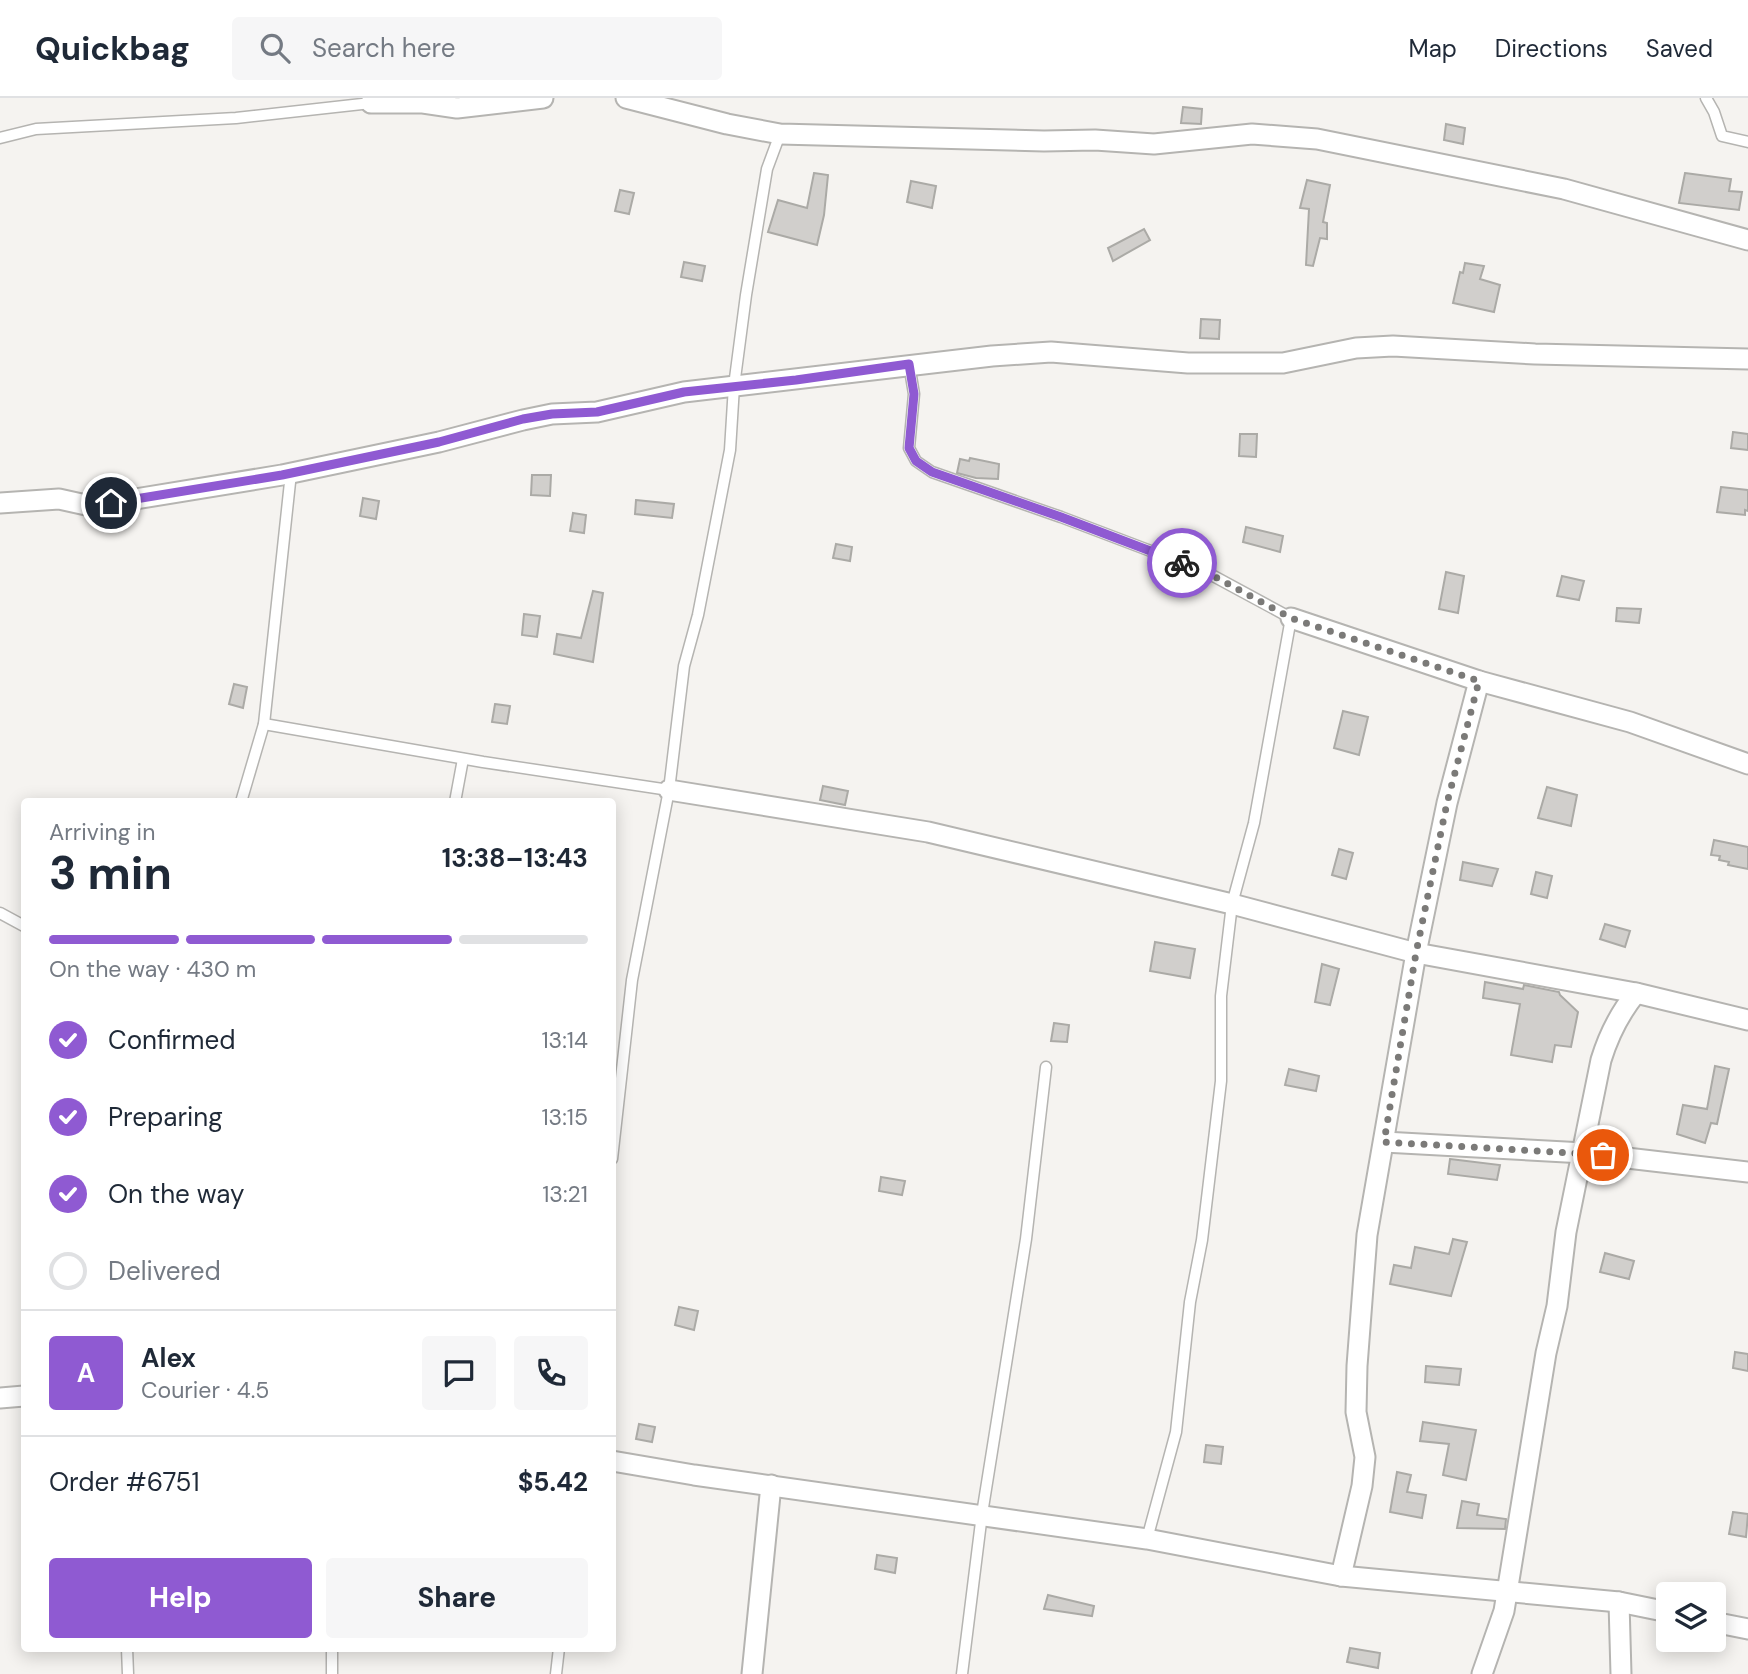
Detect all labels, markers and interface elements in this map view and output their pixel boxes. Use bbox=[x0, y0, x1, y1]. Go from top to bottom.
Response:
search box bbox=[232, 17, 722, 80]
text: Quickbag bbox=[35, 27, 190, 70]
icon: search bbox=[256, 29, 294, 67]
text: Search here bbox=[312, 31, 455, 65]
text: Map bbox=[1409, 33, 1457, 64]
text: Directions bbox=[1495, 33, 1608, 64]
text: Saved bbox=[1646, 33, 1713, 64]
pin bbox=[81, 473, 141, 533]
icon: home bbox=[92, 484, 130, 522]
courier bbox=[1147, 528, 1217, 598]
icon: bike bbox=[1163, 544, 1201, 582]
text: Arriving in bbox=[49, 817, 155, 847]
text: 13:38–13:43 bbox=[442, 841, 588, 875]
text: 3 min bbox=[49, 843, 172, 903]
text: On the way · 430 m bbox=[49, 954, 256, 984]
icon: check bbox=[49, 1021, 87, 1059]
text: Confirmed bbox=[108, 1023, 235, 1057]
text: 13:14 bbox=[541, 1025, 588, 1055]
icon: check bbox=[49, 1098, 87, 1136]
text: Preparing bbox=[108, 1100, 223, 1134]
text: 13:15 bbox=[541, 1102, 588, 1132]
pin bbox=[1573, 1125, 1633, 1185]
icon: bag bbox=[1584, 1136, 1622, 1174]
icon: check bbox=[49, 1175, 87, 1213]
text: On the way bbox=[108, 1177, 244, 1211]
text: 13:21 bbox=[542, 1179, 588, 1209]
text: Delivered bbox=[108, 1254, 221, 1288]
button: chat bbox=[422, 1336, 496, 1410]
button: phone bbox=[514, 1336, 588, 1410]
text: Alex bbox=[141, 1341, 196, 1375]
text: A bbox=[77, 1356, 95, 1390]
text: Courier · 4.5 bbox=[141, 1375, 269, 1405]
text: Order #6751 bbox=[49, 1465, 200, 1499]
text: $5.42 bbox=[518, 1465, 588, 1499]
button: Help bbox=[49, 1558, 312, 1638]
button: Share bbox=[326, 1558, 588, 1638]
map controls bbox=[1656, 1582, 1726, 1652]
button: layers bbox=[1656, 1582, 1726, 1652]

